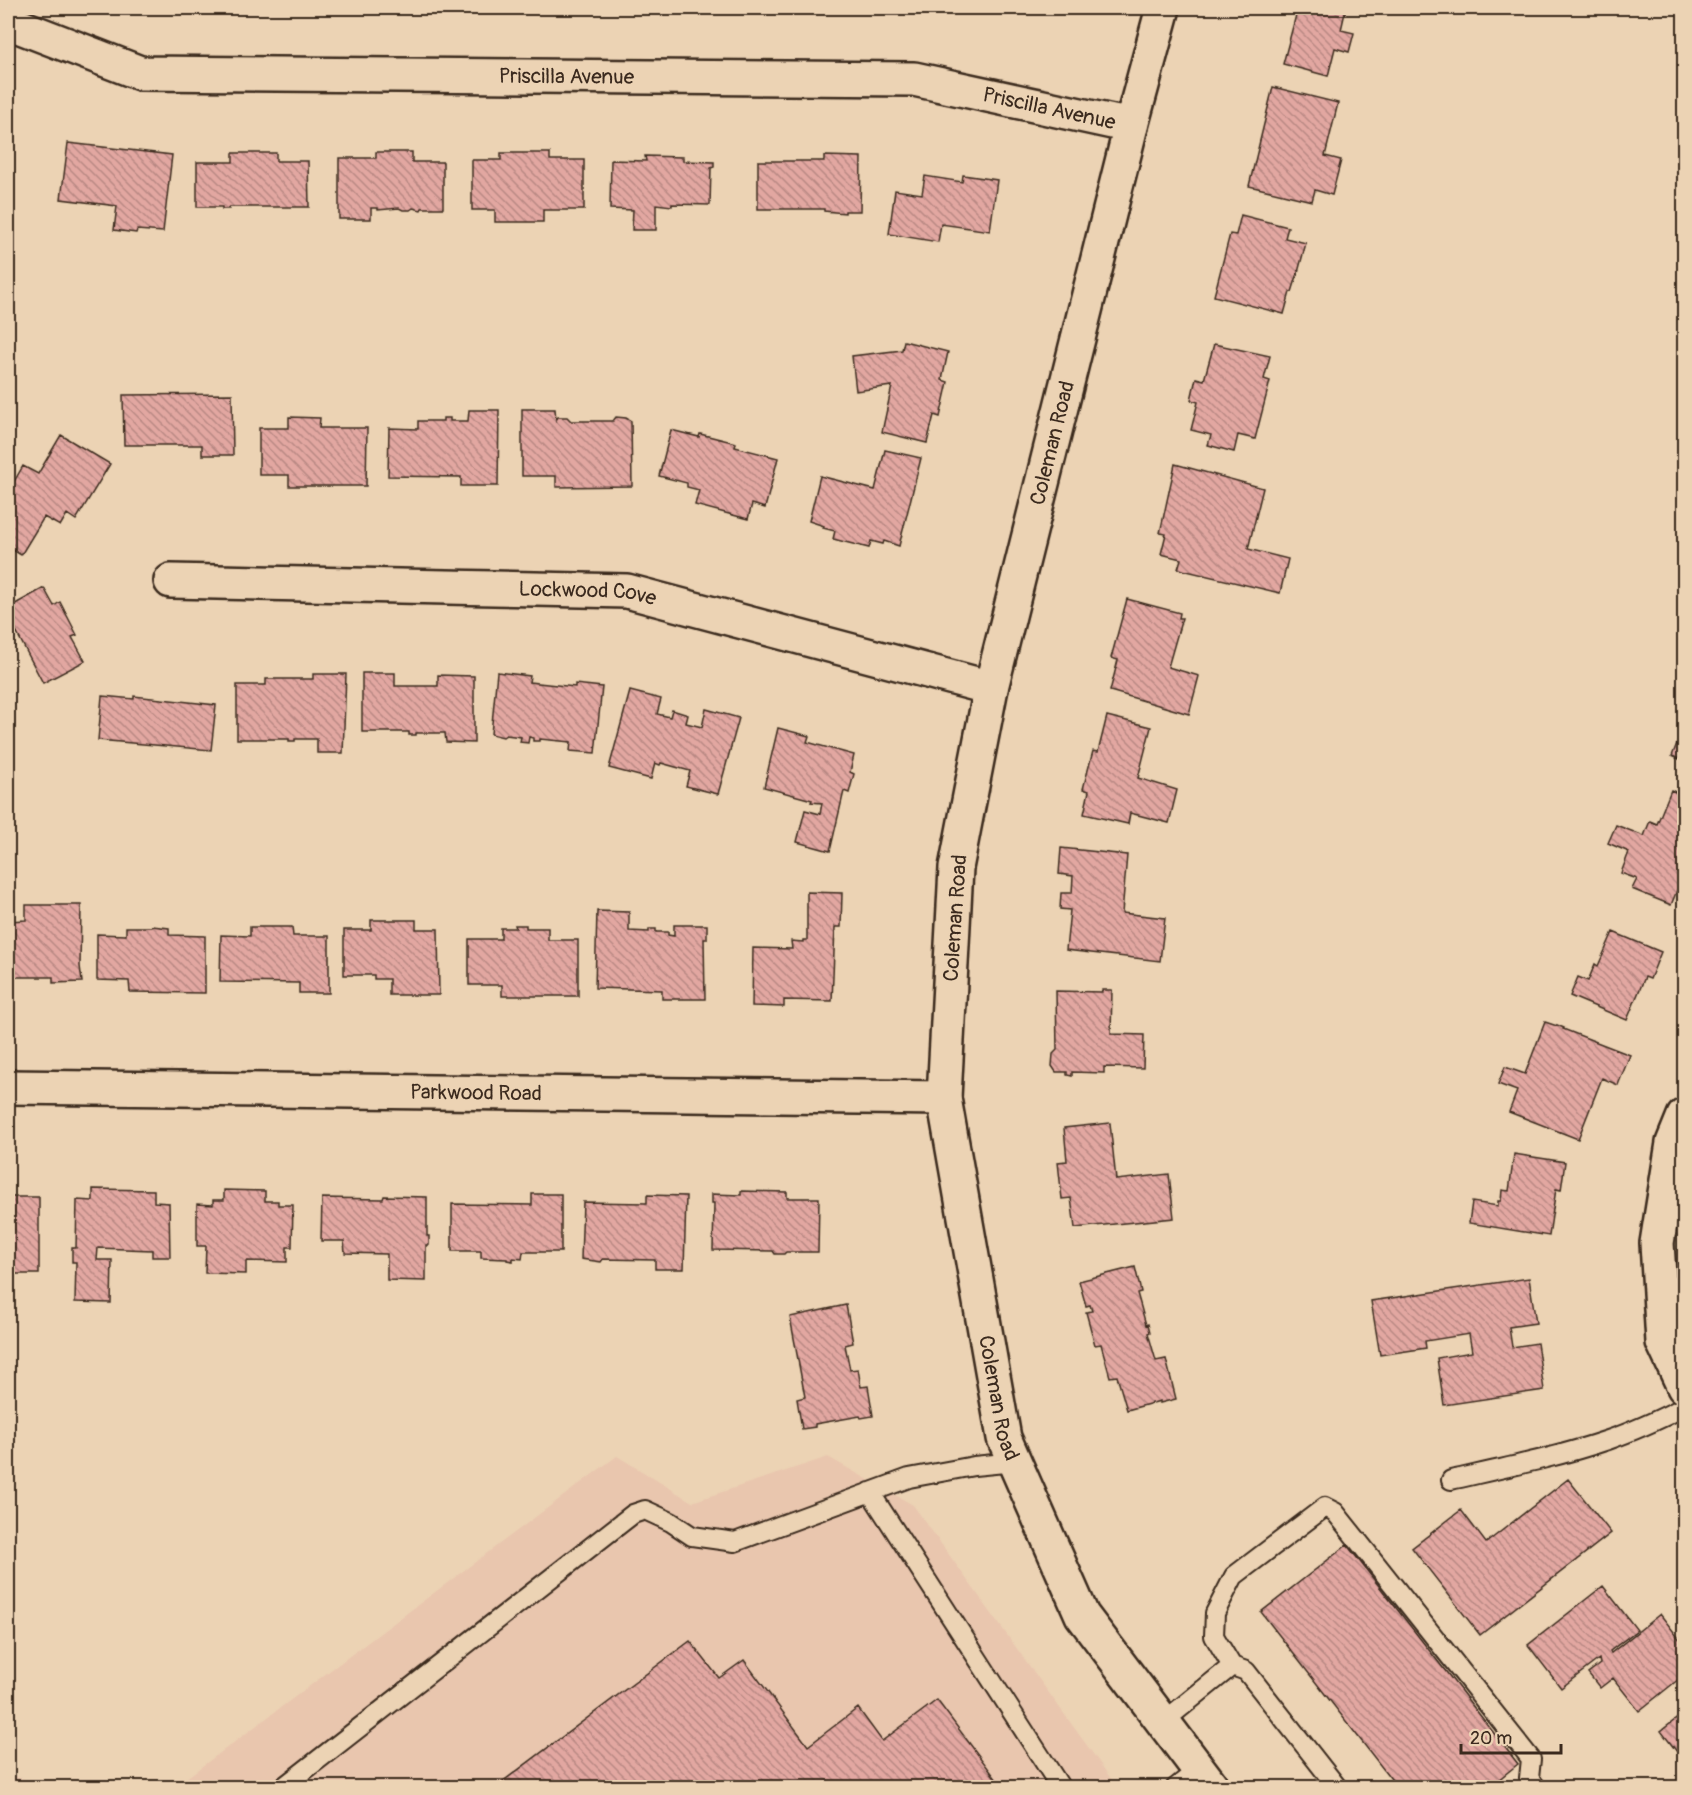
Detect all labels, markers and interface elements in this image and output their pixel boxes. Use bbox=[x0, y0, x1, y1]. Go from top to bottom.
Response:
street label: Priscilla Avenue bbox=[499, 63, 635, 91]
street label: Priscilla Avenue bbox=[980, 81, 1119, 136]
street label: Coleman Road bbox=[1024, 378, 1081, 508]
street label: Lockwood Cove bbox=[518, 576, 660, 612]
street label: Coleman Road bbox=[938, 854, 973, 982]
street label: Parkwood Road bbox=[410, 1079, 542, 1107]
street label: Coleman Road bbox=[972, 1333, 1025, 1465]
scale bar bbox=[1461, 1717, 1562, 1755]
text: 20 m bbox=[1470, 1727, 1512, 1750]

